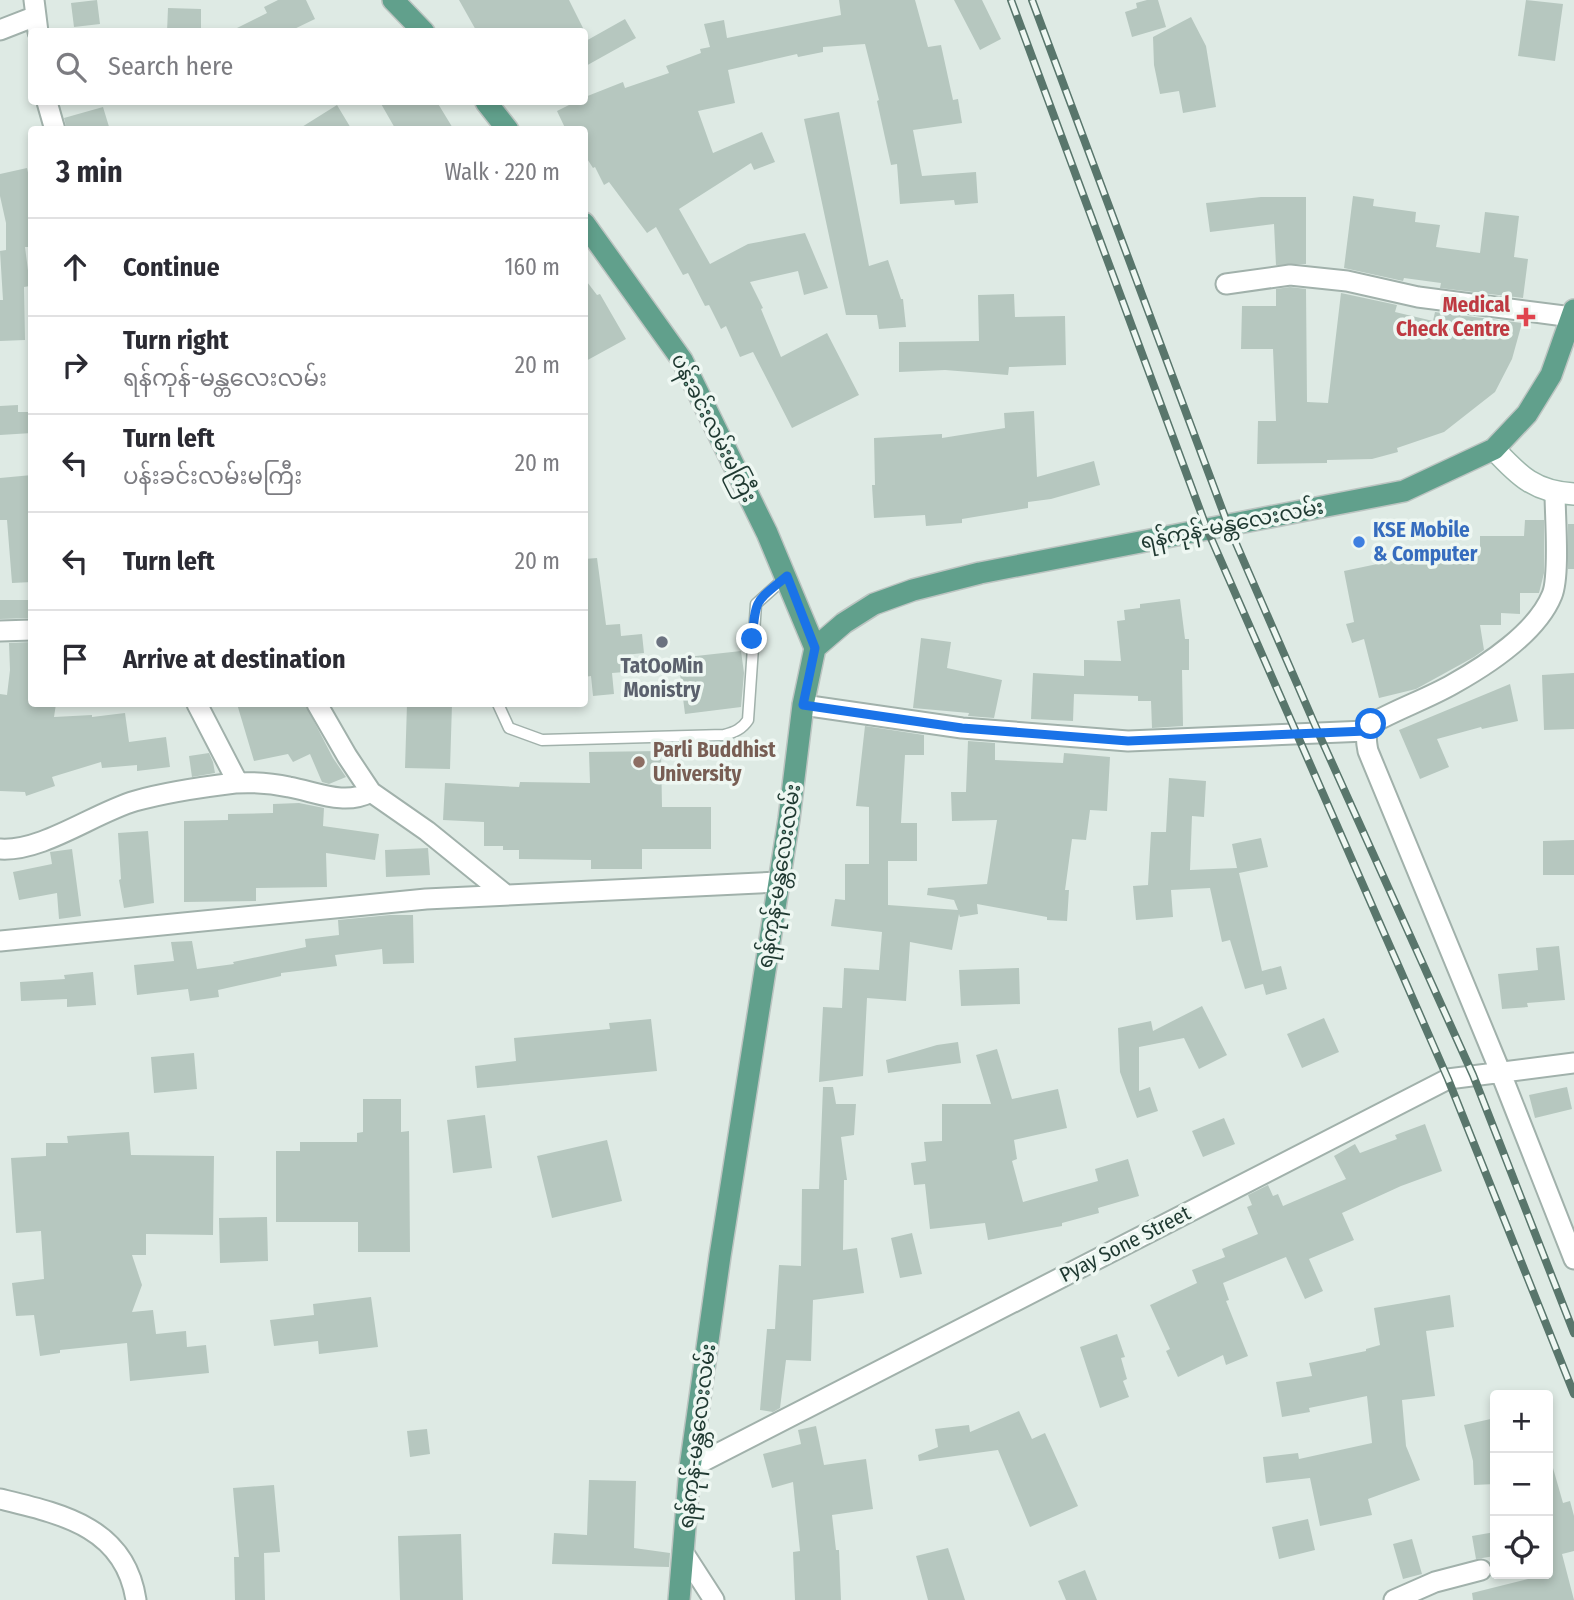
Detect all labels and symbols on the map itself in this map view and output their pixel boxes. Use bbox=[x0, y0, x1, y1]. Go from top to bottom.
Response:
place label: Medical Check Centre bbox=[1396, 292, 1510, 342]
marker: Medical Check Centre bbox=[1516, 307, 1536, 327]
street label: ပန်းခင်းလမ်းမကြီး bbox=[662, 348, 765, 509]
street label: ရန်ကုန်-မန္တလေးလမ်း bbox=[1138, 491, 1327, 558]
place label: KSE Mobile & Computer bbox=[1373, 517, 1478, 567]
marker: KSE Mobile & Computer bbox=[1351, 534, 1367, 550]
route end bbox=[736, 623, 767, 654]
marker: TatOoMin Monistry bbox=[654, 634, 670, 650]
place label: TatOoMin Monistry bbox=[620, 653, 704, 703]
route start bbox=[1355, 708, 1386, 739]
place label: Parli Buddhist University bbox=[653, 737, 776, 787]
marker: Parli Buddhist University bbox=[631, 754, 647, 770]
street label: ရန်ကုန်-မန္တလေးလမ်း bbox=[749, 782, 810, 971]
street label: Pyay Sone Street bbox=[1055, 1200, 1195, 1288]
street label: ရန်ကုန်-မန္တလေးလမ်း bbox=[670, 1342, 725, 1530]

